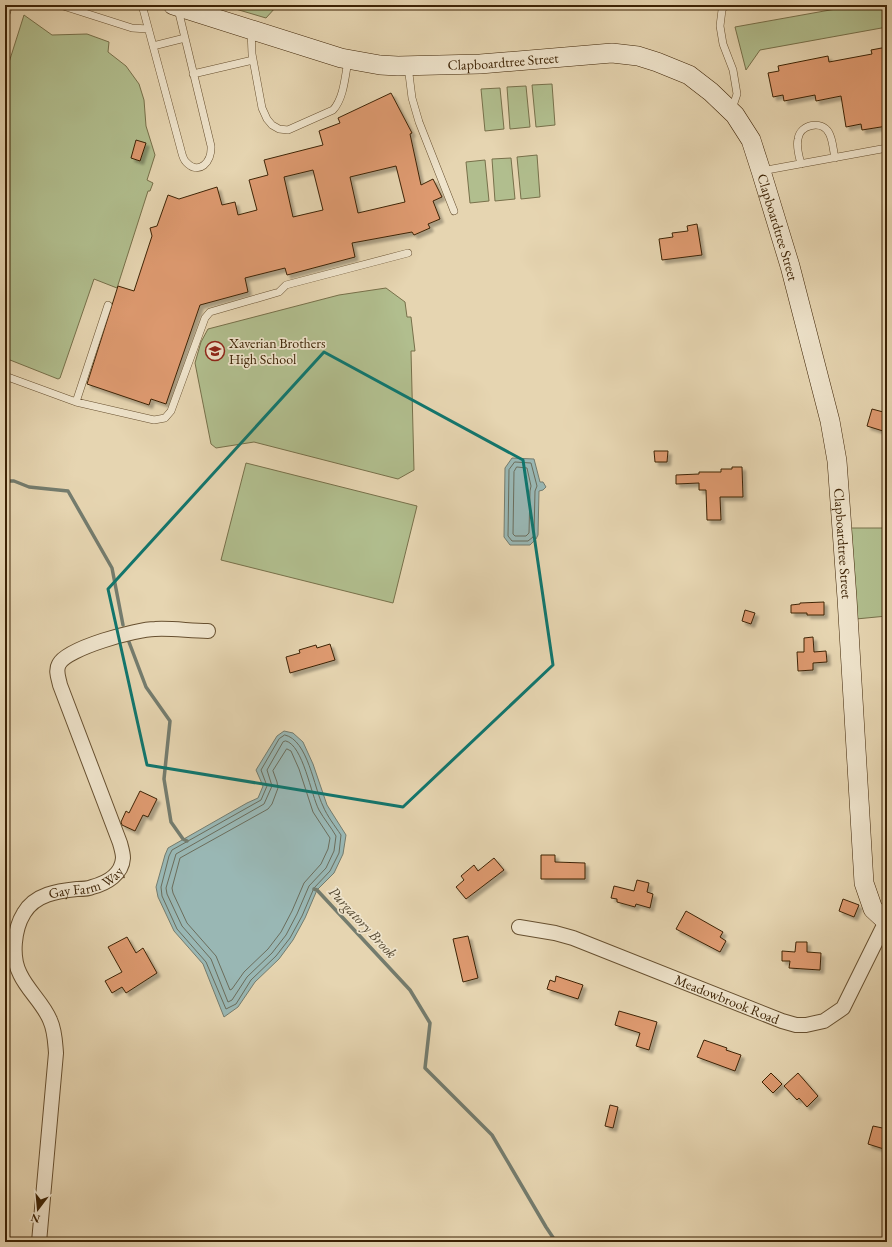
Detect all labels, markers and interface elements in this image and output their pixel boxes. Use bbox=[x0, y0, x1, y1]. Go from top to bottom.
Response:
street label: Clapboardtree Street bbox=[447, 48, 560, 74]
street label: Clapboardtree Street bbox=[753, 172, 803, 283]
place label: Xaverian Brothers High School bbox=[228, 334, 326, 368]
school or university icon: Xaverian Brothers High School bbox=[204, 340, 226, 362]
street label: Clapboardtree Street bbox=[830, 488, 856, 600]
street label: Gay Farm Way bbox=[47, 863, 128, 903]
water label: Purgatory Brook bbox=[325, 882, 401, 962]
street label: Meadowbrook Road bbox=[672, 970, 783, 1028]
north arrow bbox=[18, 1189, 58, 1229]
text: N bbox=[29, 1211, 41, 1227]

